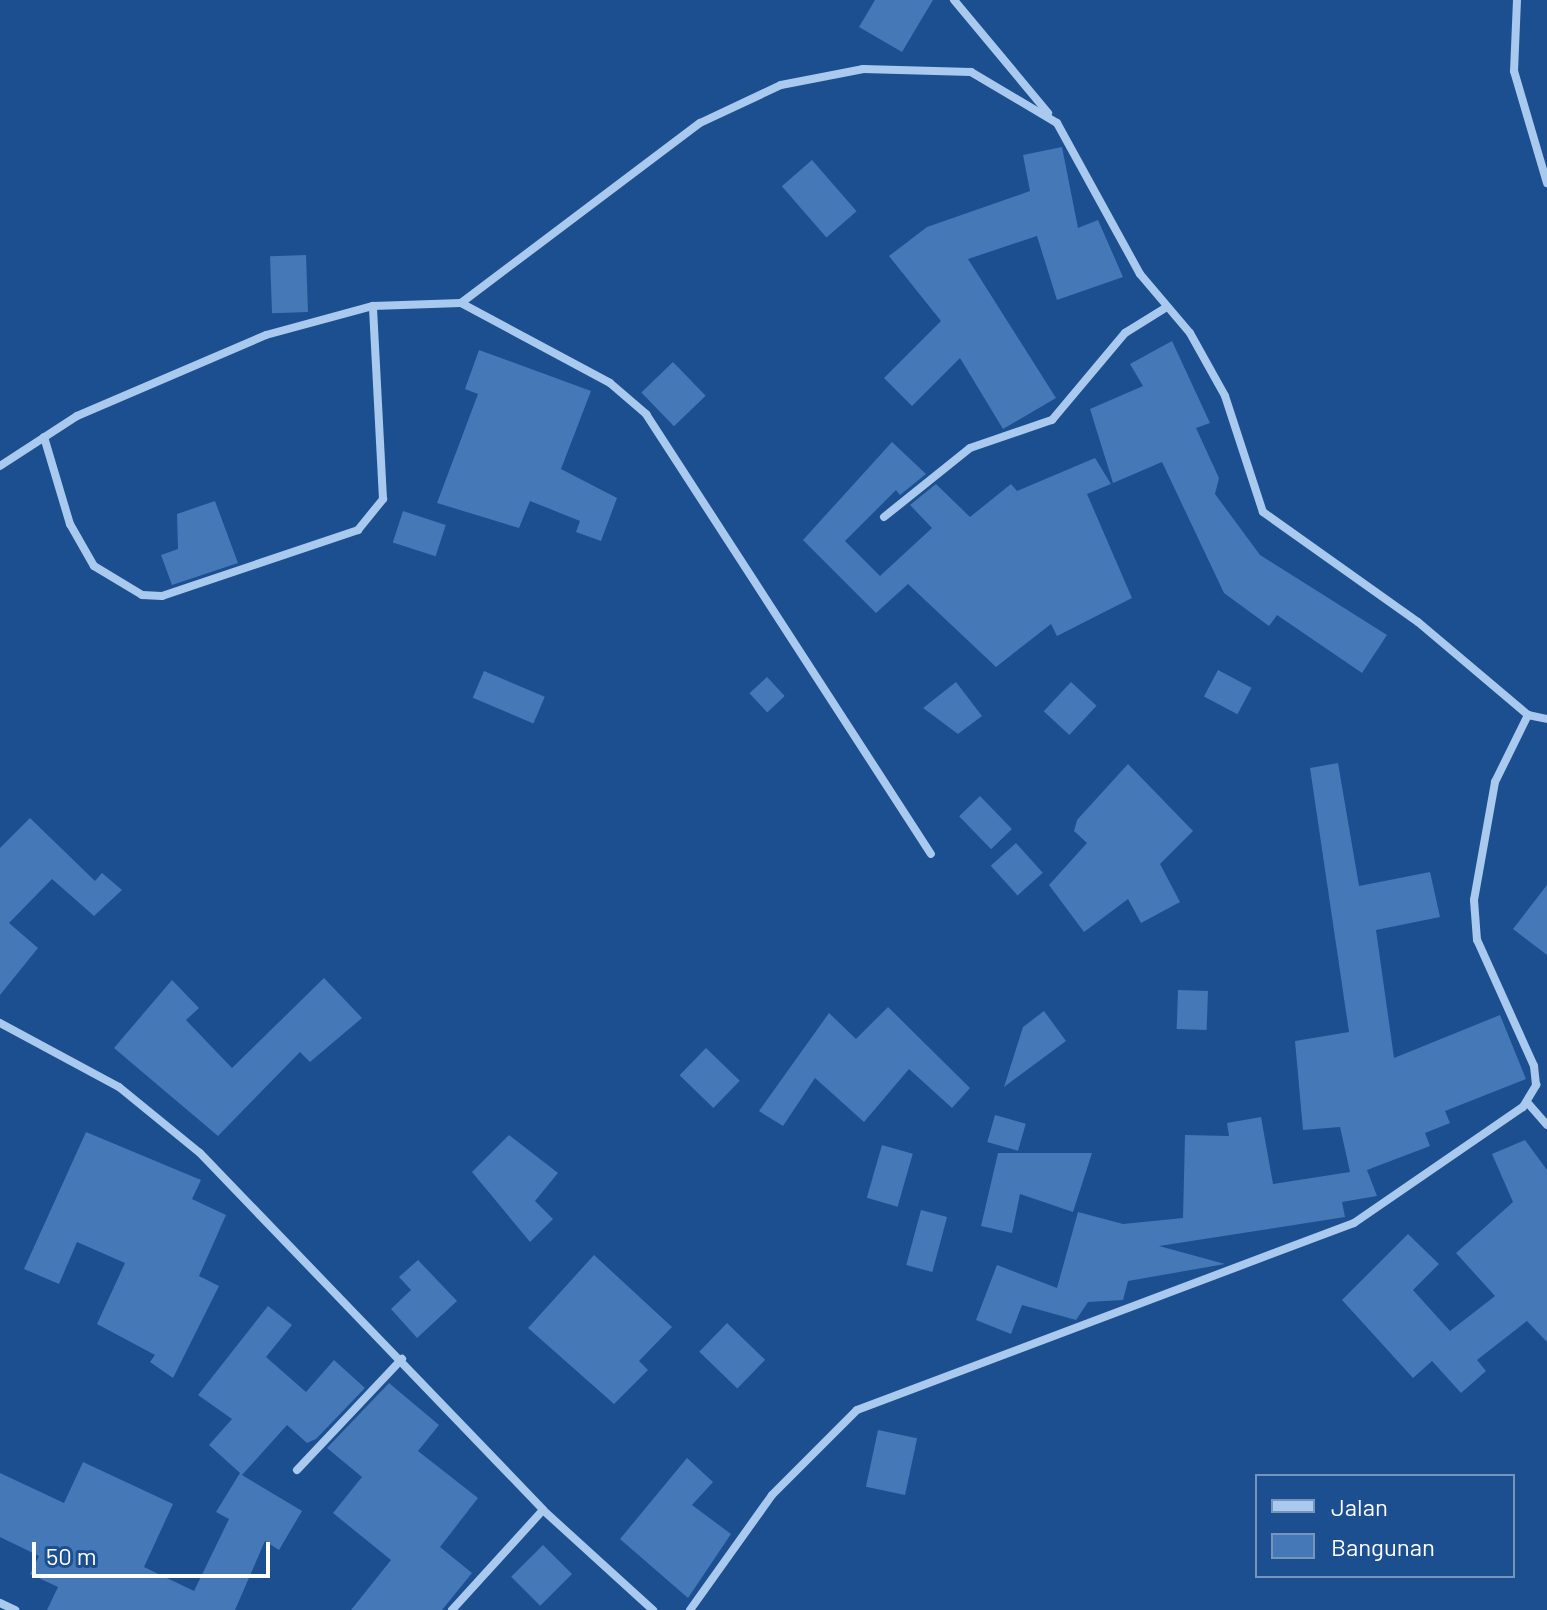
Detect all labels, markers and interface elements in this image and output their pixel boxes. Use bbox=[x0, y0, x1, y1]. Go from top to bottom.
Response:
legend bbox=[1255, 1474, 1515, 1578]
text: Jalan bbox=[1331, 1492, 1388, 1521]
scale bar bbox=[36, 1526, 274, 1576]
text: Bangunan bbox=[1331, 1532, 1435, 1561]
text: 50 m bbox=[46, 1541, 97, 1570]

